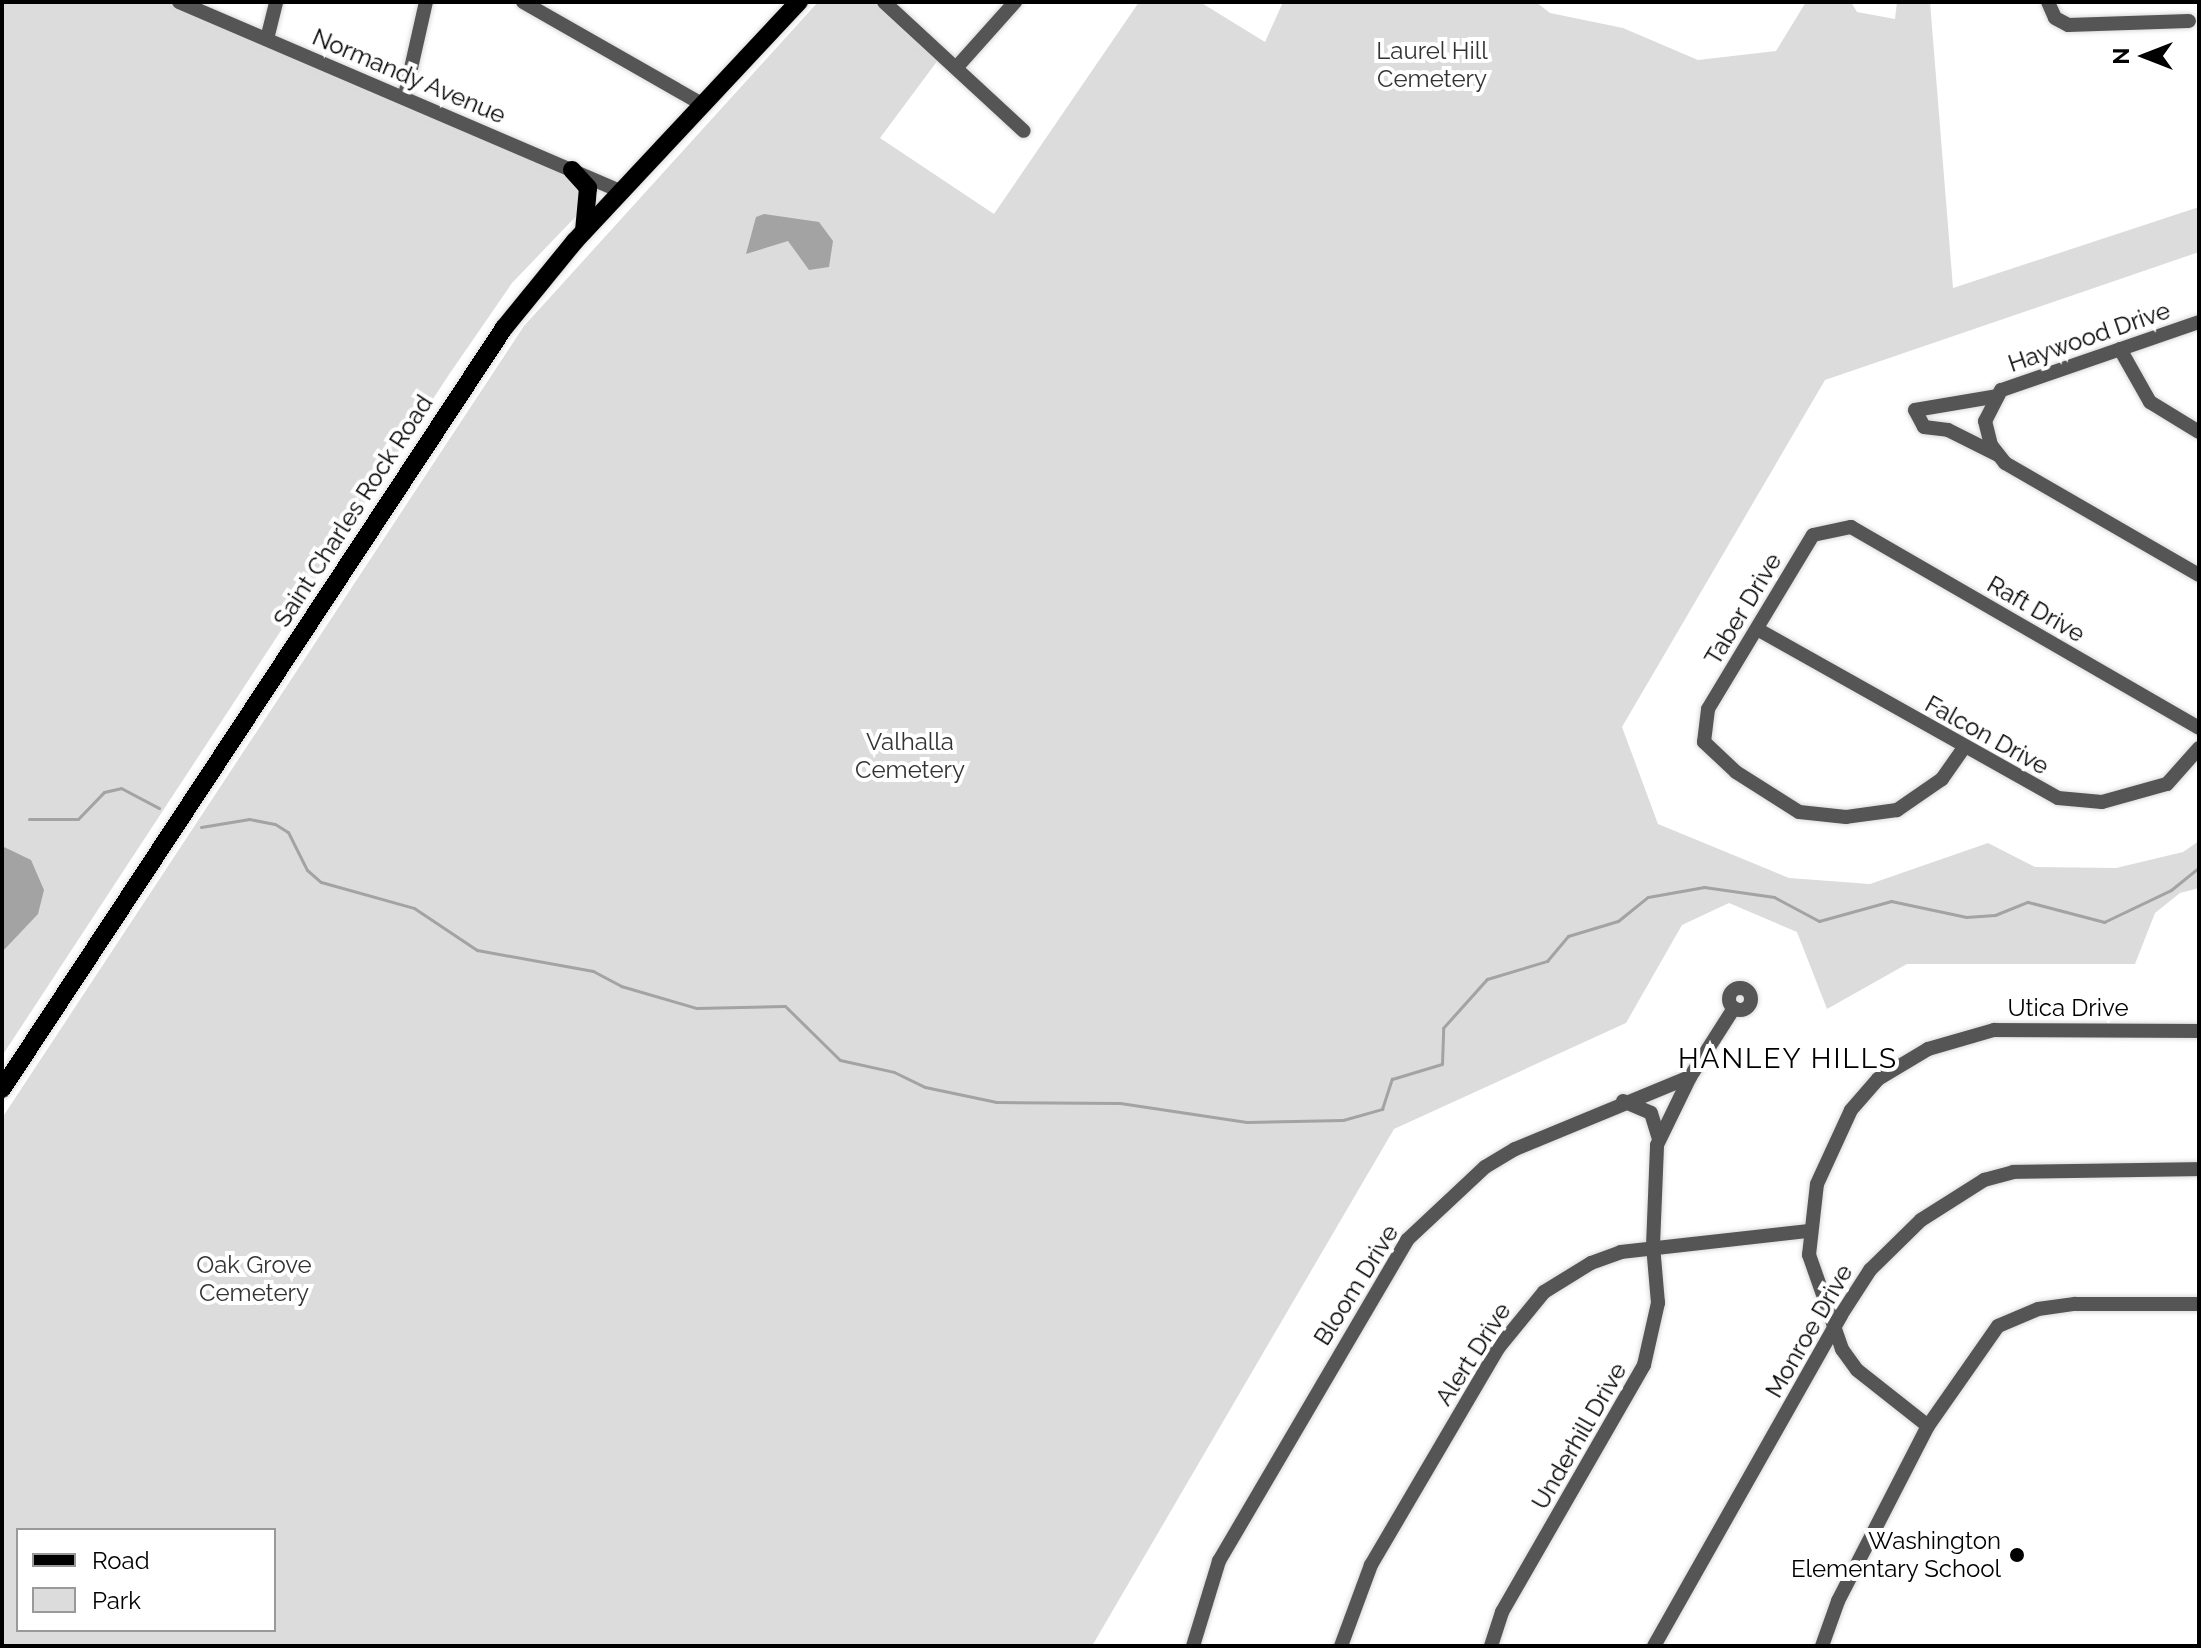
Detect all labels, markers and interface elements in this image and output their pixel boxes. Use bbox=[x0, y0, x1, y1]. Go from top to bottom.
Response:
north arrow bbox=[2105, 16, 2185, 96]
street label: Normandy Avenue bbox=[307, 22, 511, 130]
park label: Laurel Hill Cemetery bbox=[1376, 37, 1488, 93]
text: N bbox=[2108, 48, 2134, 64]
street label: Haywood Drive bbox=[2004, 296, 2174, 378]
street label: Saint Charles Rock Road bbox=[267, 390, 439, 632]
street label: Taber Drive bbox=[1698, 548, 1788, 670]
street label: Raft Drive bbox=[1982, 570, 2090, 648]
street label: Falcon Drive bbox=[1920, 689, 2054, 781]
park label: Valhalla Cemetery bbox=[855, 728, 965, 784]
street label: Utica Drive bbox=[2008, 994, 2128, 1022]
district label: HANLEY HILLS bbox=[1677, 1042, 1899, 1076]
street label: Bloom Drive bbox=[1308, 1219, 1404, 1351]
park label: Oak Grove Cemetery bbox=[196, 1251, 312, 1307]
street label: Monroe Drive bbox=[1759, 1259, 1859, 1403]
street label: Alert Drive bbox=[1429, 1297, 1517, 1411]
street label: Underhill Drive bbox=[1525, 1357, 1633, 1515]
place label: Washington Elementary School bbox=[1790, 1527, 2001, 1583]
legend bbox=[16, 1528, 276, 1632]
text: Road bbox=[92, 1546, 150, 1575]
marker: Washington Elementary School bbox=[2008, 1546, 2026, 1564]
text: Park bbox=[92, 1586, 141, 1615]

